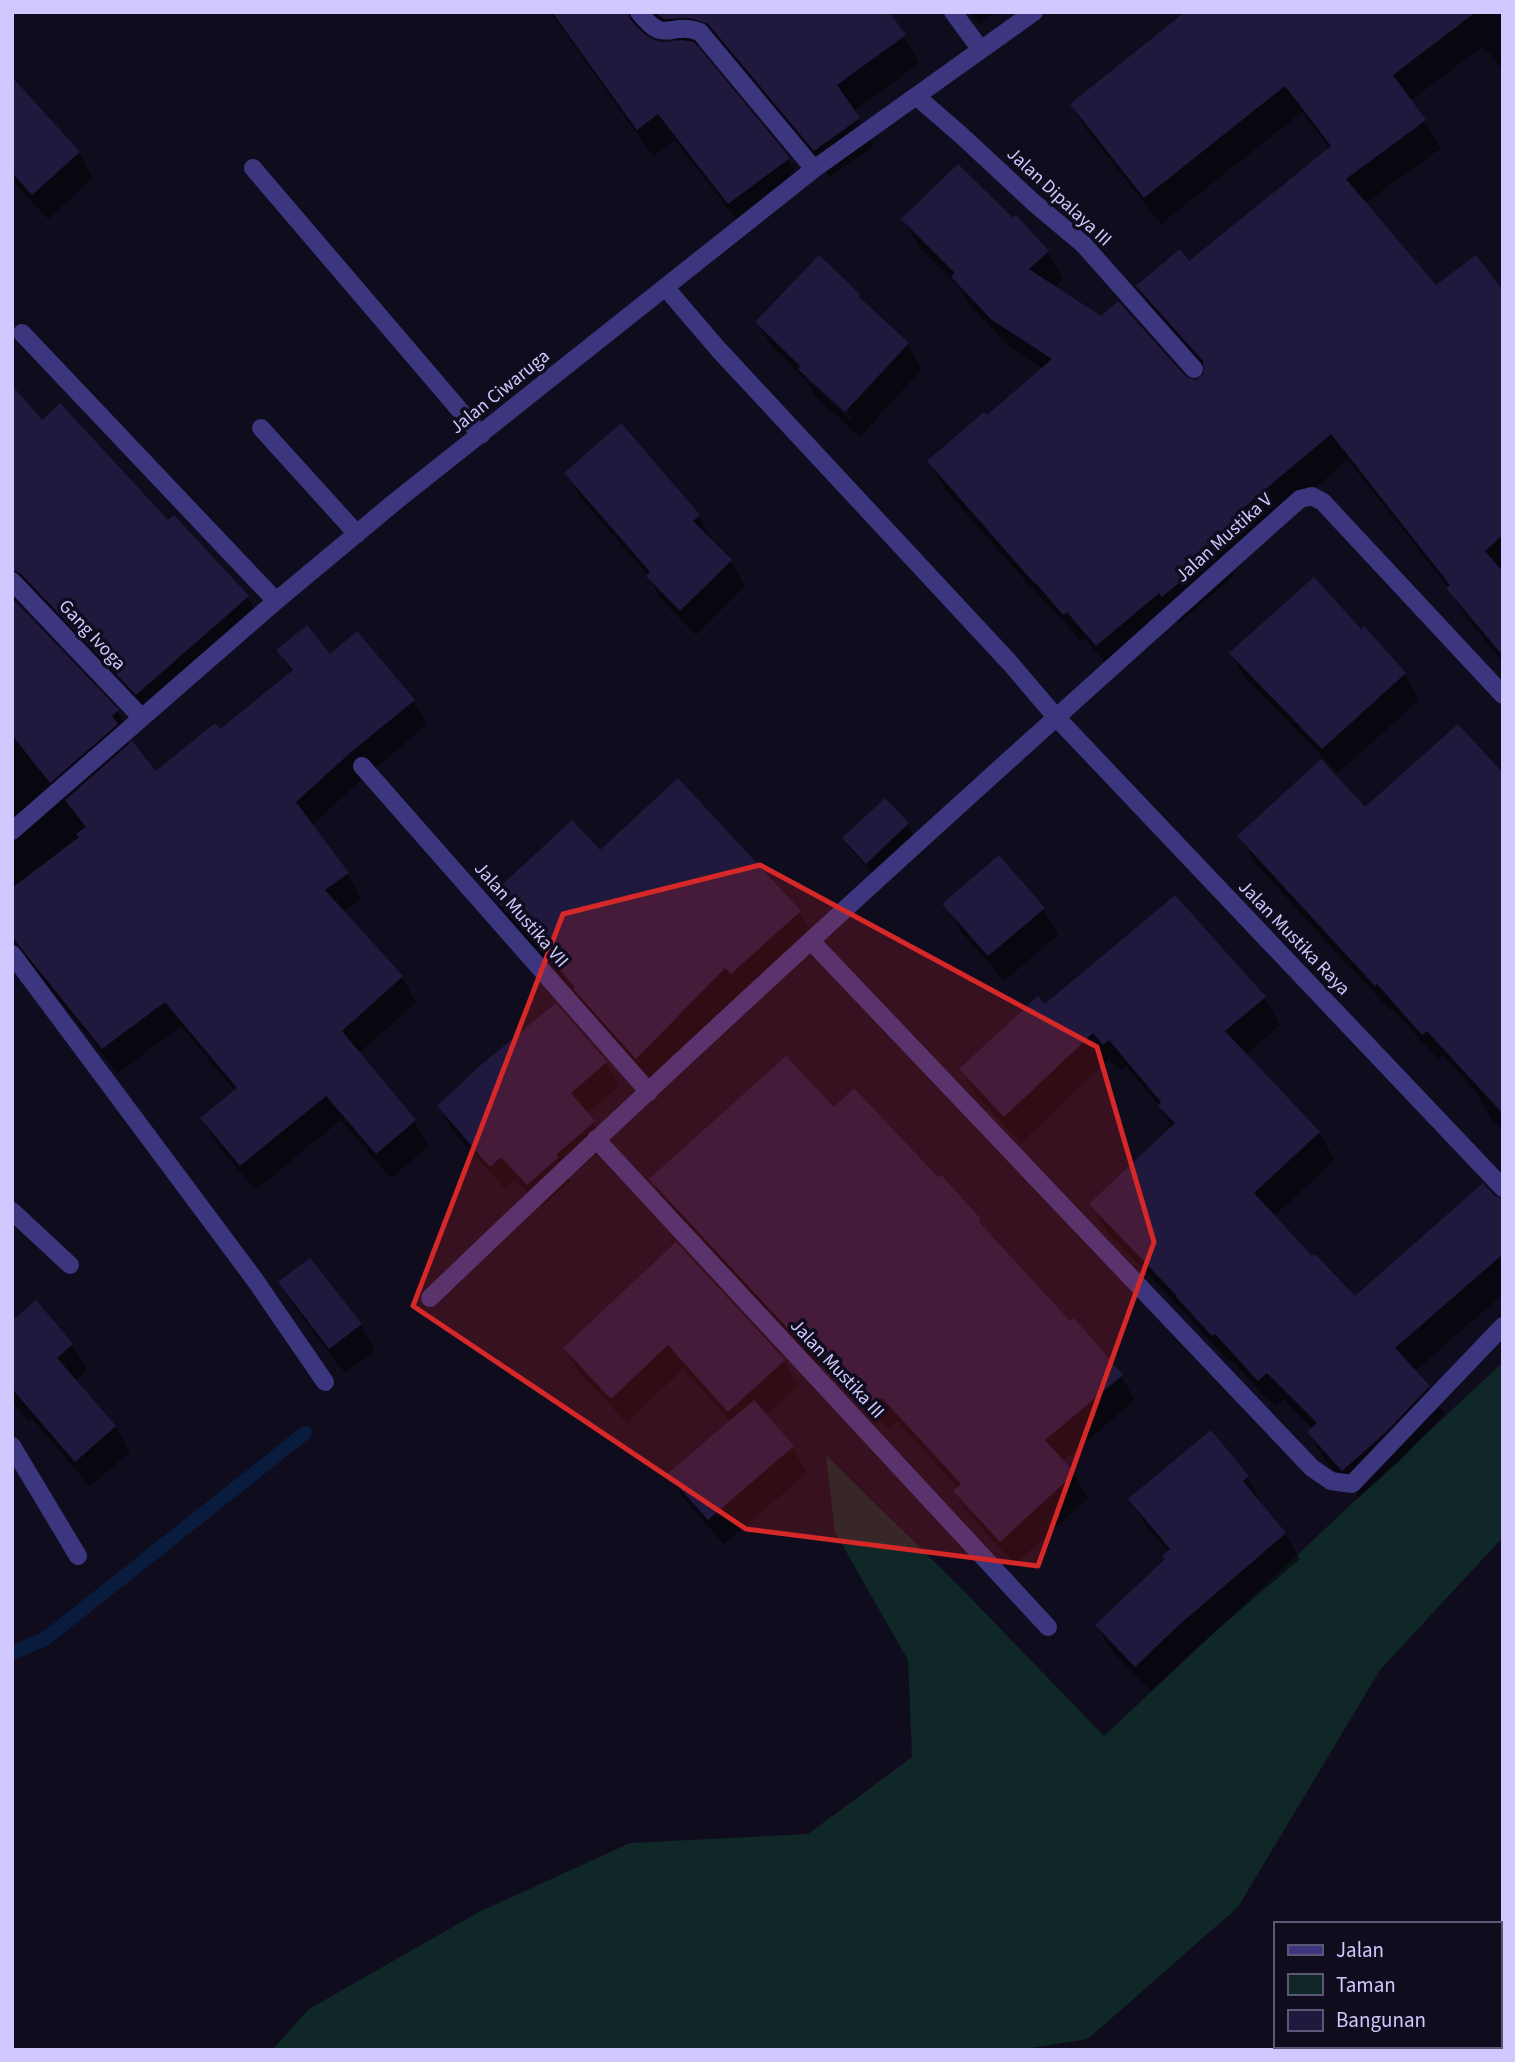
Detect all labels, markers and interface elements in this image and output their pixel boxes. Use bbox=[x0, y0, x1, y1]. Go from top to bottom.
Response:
street label: Jalan Dipalaya III bbox=[1001, 141, 1117, 253]
street label: Jalan Ciwaruga bbox=[444, 343, 556, 441]
street label: Jalan Mustika V bbox=[1169, 487, 1279, 589]
street label: Gang Ivoga bbox=[52, 594, 132, 676]
street label: Jalan Mustika VII bbox=[467, 856, 575, 974]
street label: Jalan Mustika Raya bbox=[1232, 874, 1356, 1002]
street label: Jalan Mustika III bbox=[784, 1313, 890, 1425]
legend bbox=[1274, 1922, 1501, 2048]
text: Jalan bbox=[1336, 1935, 1384, 1965]
text: Taman bbox=[1336, 1970, 1396, 2000]
text: Bangunan bbox=[1336, 2005, 1426, 2035]

